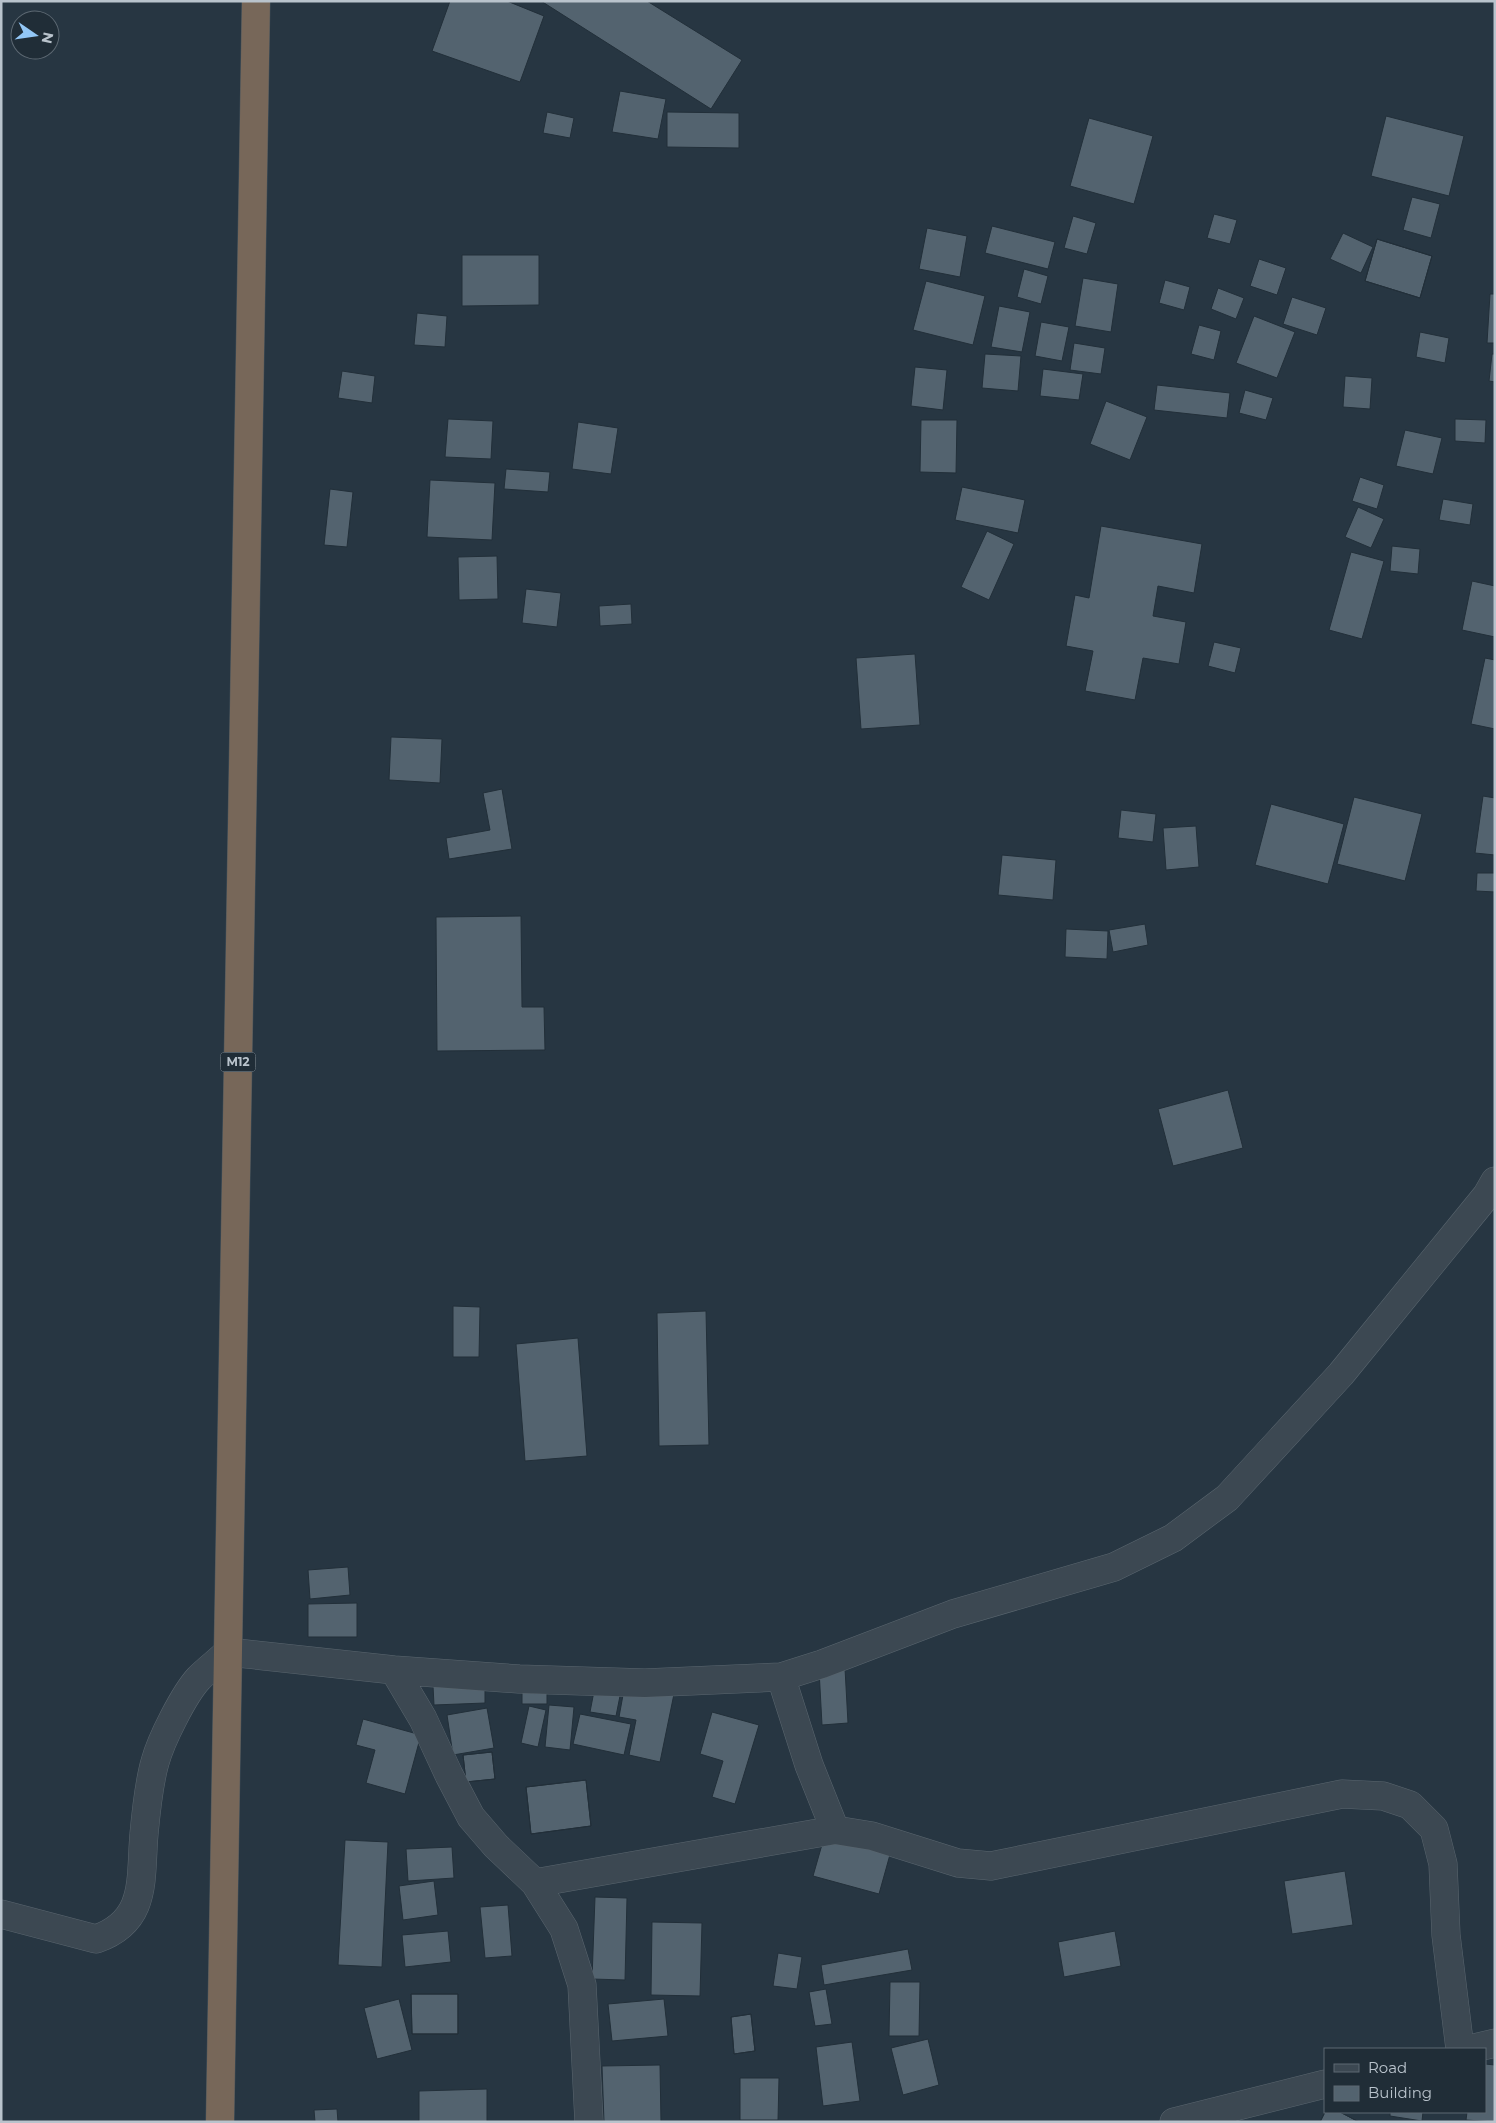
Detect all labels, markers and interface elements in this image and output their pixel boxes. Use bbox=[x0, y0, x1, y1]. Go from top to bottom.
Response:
north arrow bbox=[10, 10, 60, 60]
text: N bbox=[38, 30, 58, 45]
road number: M12 bbox=[220, 1052, 256, 1072]
legend bbox=[1324, 2048, 1486, 2113]
text: Road bbox=[1368, 2058, 1407, 2077]
text: Building bbox=[1368, 2083, 1432, 2102]

